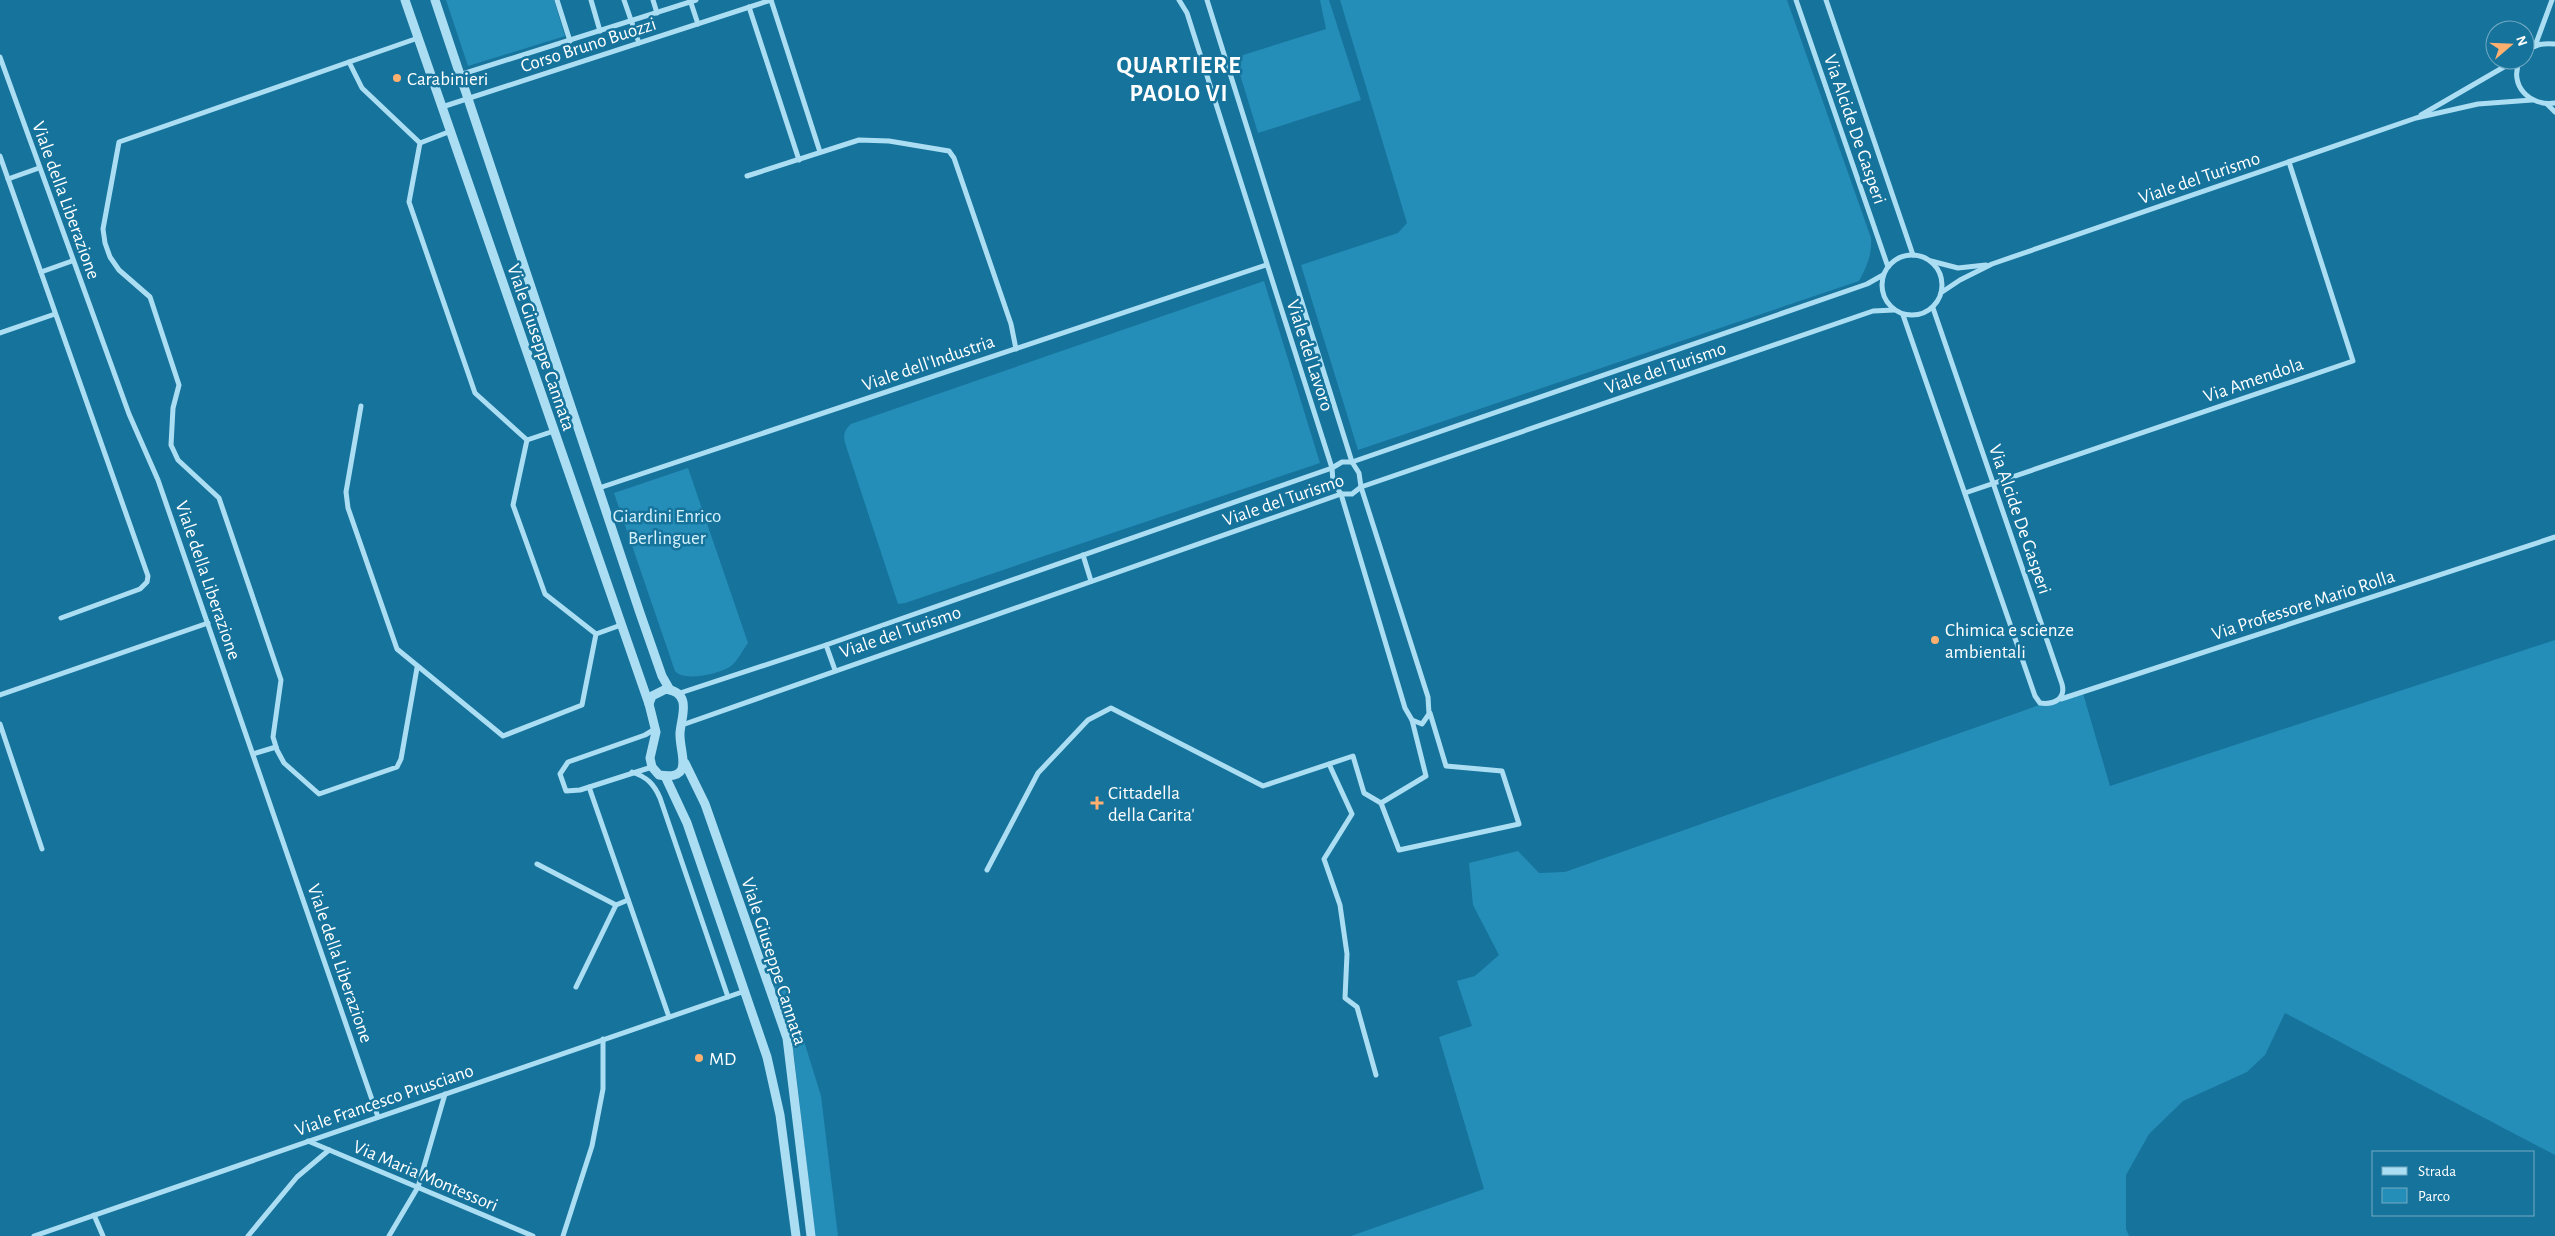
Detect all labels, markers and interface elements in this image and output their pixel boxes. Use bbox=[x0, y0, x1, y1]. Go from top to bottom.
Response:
street label: Corso Bruno Buozzi bbox=[518, 15, 659, 76]
north arrow bbox=[2485, 20, 2535, 70]
text: N bbox=[2513, 34, 2530, 48]
street label: Via Alcide De Gasperi bbox=[1820, 52, 1889, 207]
district label: QUARTIERE PAOLO VI bbox=[1117, 54, 1241, 106]
place label: Carabinieri bbox=[407, 70, 488, 89]
marker: Carabinieri bbox=[391, 72, 403, 84]
street label: Viale della Liberazione bbox=[28, 119, 103, 282]
street label: Viale del Turismo bbox=[2136, 149, 2263, 208]
street label: Viale Giuseppe Cannata bbox=[503, 262, 578, 433]
street label: Viale del Lavoro bbox=[1283, 297, 1337, 414]
street label: Viale dell'Industria bbox=[860, 332, 997, 395]
street label: Viale del Turismo bbox=[1602, 339, 1729, 398]
street label: Via Amendola bbox=[2201, 354, 2306, 406]
street label: Via Alcide De Gasperi bbox=[1985, 442, 2054, 597]
street label: Viale del Turismo bbox=[1220, 471, 1347, 530]
street label: Viale della Liberazione bbox=[172, 499, 244, 662]
park label: Giardini Enrico Berlinguer bbox=[613, 507, 721, 548]
street label: Via Professore Mario Rolla bbox=[2210, 567, 2398, 644]
street label: Viale del Turismo bbox=[837, 603, 964, 662]
place label: Chimica e scienze ambientali bbox=[1945, 621, 2074, 662]
marker: Chimica e scienze ambientali bbox=[1929, 634, 1941, 646]
place label: Cittadella della Carita' bbox=[1108, 784, 1195, 825]
marker: Cittadella della Carita' bbox=[1090, 796, 1104, 810]
street label: Viale Giuseppe Cannata bbox=[738, 875, 810, 1048]
street label: Viale della Liberazione bbox=[304, 882, 376, 1045]
place label: MD bbox=[709, 1050, 736, 1069]
marker: MD bbox=[693, 1052, 705, 1064]
street label: Viale Francesco Prusciano bbox=[293, 1061, 476, 1140]
street label: Via Maria Montessori bbox=[350, 1137, 501, 1215]
legend bbox=[2372, 1151, 2535, 1216]
text: Strada bbox=[2418, 1164, 2456, 1179]
text: Parco bbox=[2418, 1189, 2450, 1204]

